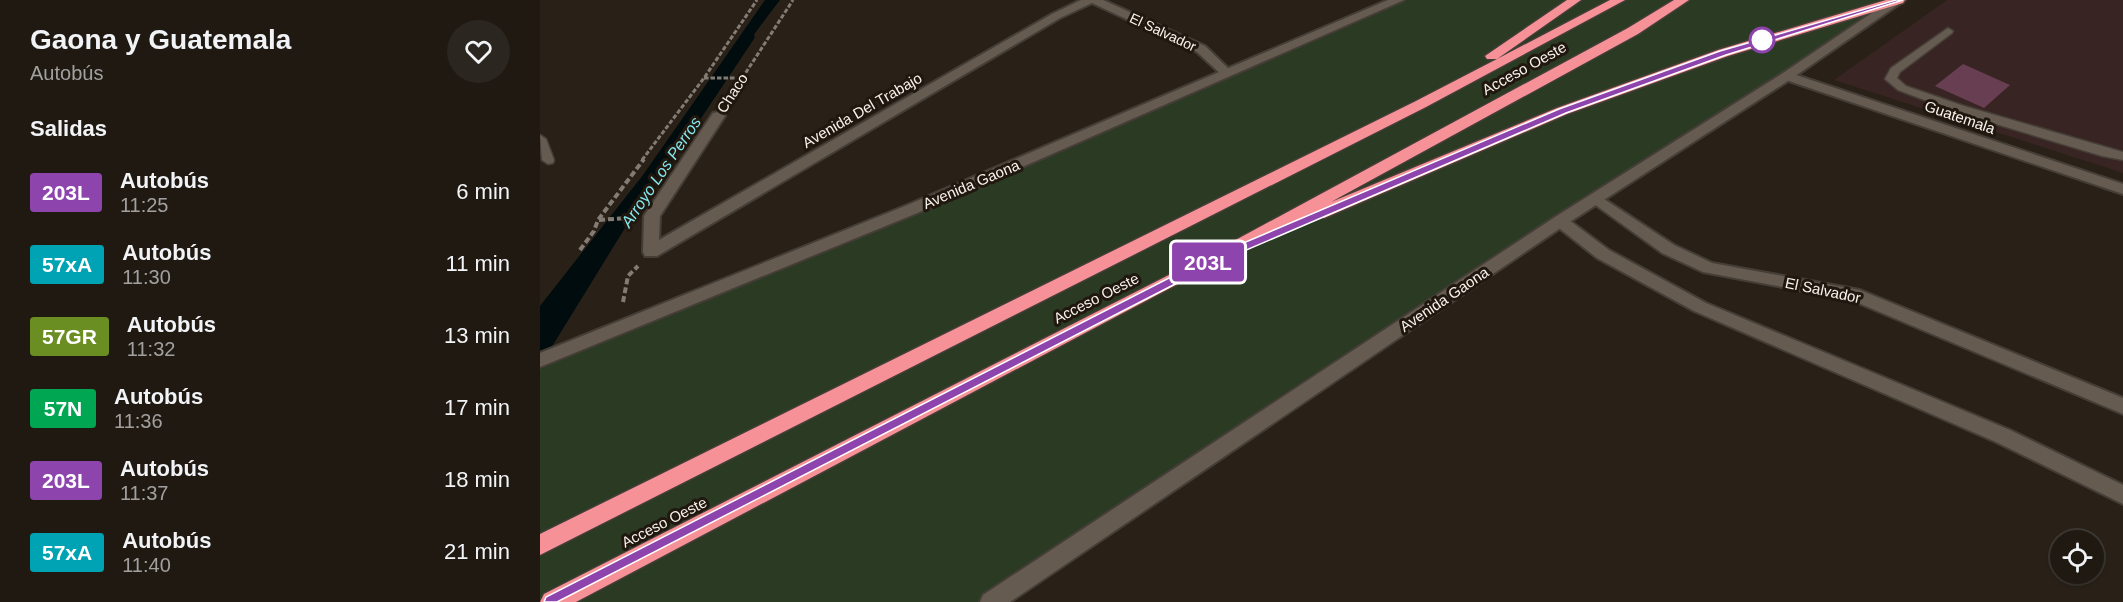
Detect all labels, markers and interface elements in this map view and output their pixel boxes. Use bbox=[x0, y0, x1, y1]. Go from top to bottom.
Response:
street label: El Salvador bbox=[1127, 10, 1199, 55]
button: heart bbox=[447, 20, 510, 83]
text: Gaona y Guatemala bbox=[30, 24, 291, 55]
unlabelled marker bbox=[1749, 27, 1775, 53]
street label: Acceso Oeste bbox=[1479, 38, 1569, 98]
text: Autobús bbox=[30, 62, 103, 84]
street label: Avenida Del Trabajo bbox=[799, 69, 925, 151]
street label: Chaco bbox=[713, 70, 751, 116]
street label: Guatemala bbox=[1923, 97, 1998, 137]
water label: Arroyo Los Perros bbox=[617, 114, 704, 231]
text: Salidas bbox=[30, 116, 107, 141]
street label: Avenida Gaona bbox=[920, 156, 1022, 212]
text: Autobús bbox=[120, 168, 209, 193]
text: 6 min bbox=[456, 179, 510, 204]
text: 203L bbox=[42, 181, 90, 204]
text: 11:25 bbox=[120, 194, 168, 216]
text: Autobús bbox=[122, 240, 211, 265]
line badge: 203L bbox=[1166, 242, 1250, 282]
text: 11 min bbox=[446, 251, 510, 276]
text: 203L bbox=[1184, 251, 1232, 274]
text: 57xA bbox=[42, 253, 92, 276]
street label: Avenida Gaona bbox=[1396, 263, 1492, 335]
text: 11:30 bbox=[122, 266, 171, 288]
street label: Acceso Oeste bbox=[1051, 269, 1141, 327]
street label: El Salvador bbox=[1784, 274, 1862, 306]
text: Autobús bbox=[127, 312, 216, 337]
text: 13 min bbox=[444, 323, 510, 348]
text: 57GR bbox=[42, 325, 97, 348]
text: 11:32 bbox=[127, 338, 175, 360]
text: Autobús bbox=[114, 384, 203, 409]
text: 17 min bbox=[444, 395, 510, 420]
text: 57N bbox=[44, 397, 82, 420]
text: 11:36 bbox=[114, 410, 163, 432]
text: Autobús bbox=[120, 456, 209, 481]
text: 18 min bbox=[444, 467, 510, 492]
text: 203L bbox=[42, 469, 90, 492]
text: 11:37 bbox=[120, 482, 168, 504]
street label: Acceso Oeste bbox=[619, 493, 709, 551]
text: Autobús bbox=[122, 528, 211, 553]
map controls bbox=[2050, 530, 2104, 584]
button: locate bbox=[2050, 530, 2104, 584]
text: 21 min bbox=[444, 539, 510, 564]
text: 57xA bbox=[42, 541, 92, 564]
text: 11:40 bbox=[122, 554, 171, 576]

